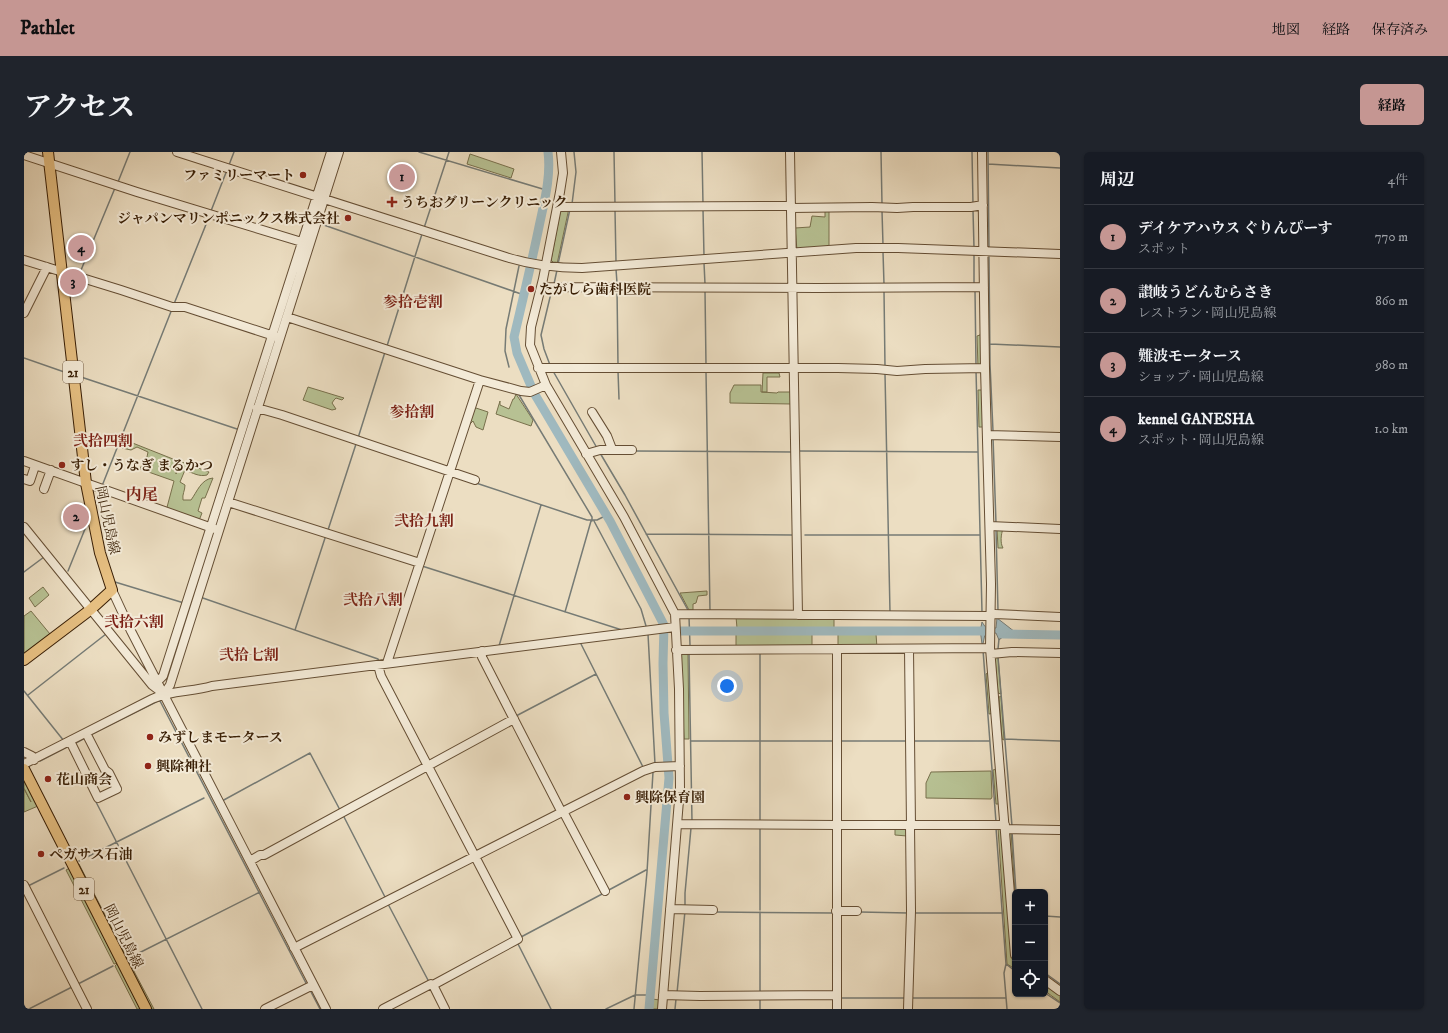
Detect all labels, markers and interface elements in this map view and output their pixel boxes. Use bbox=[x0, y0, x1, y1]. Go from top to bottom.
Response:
text: Pathlet bbox=[20, 17, 75, 40]
text: 地図 bbox=[1272, 21, 1300, 39]
text: 経路 bbox=[1322, 21, 1350, 39]
text: 保存済み bbox=[1372, 21, 1428, 39]
button: 経路 bbox=[1360, 84, 1424, 125]
text: アクセス bbox=[24, 90, 135, 125]
pin: 1 bbox=[389, 162, 415, 192]
place label: ファミリーマート bbox=[183, 167, 295, 185]
text: 周辺 bbox=[1100, 169, 1134, 191]
marker: ファミリーマート bbox=[298, 170, 308, 180]
text: 4件 bbox=[1388, 172, 1408, 188]
place label: うちおグリーンクリニック bbox=[401, 194, 568, 212]
marker: うちおグリーンクリニック bbox=[386, 196, 398, 208]
place label: ジャパンマリンポニックス株式会社 bbox=[117, 210, 340, 228]
marker: ジャパンマリンポニックス株式会社 bbox=[343, 213, 353, 223]
text: デイケアハウス ぐりんぴーす bbox=[1138, 219, 1332, 238]
text: 1 bbox=[1111, 229, 1115, 245]
text: 770 m bbox=[1375, 229, 1408, 245]
pin: 4 bbox=[68, 233, 94, 263]
text: スポット bbox=[1138, 241, 1190, 257]
pin: 3 bbox=[60, 267, 86, 297]
place label: たがしら歯科医院 bbox=[539, 281, 651, 299]
text: 讃岐うどんむらさき bbox=[1138, 283, 1273, 302]
marker: たがしら歯科医院 bbox=[526, 284, 536, 294]
district label: 参拾壱割 bbox=[383, 293, 443, 312]
text: 2 bbox=[1110, 293, 1116, 309]
text: 860 m bbox=[1375, 293, 1408, 309]
text: レストラン · 岡山児島線 bbox=[1138, 305, 1276, 321]
text: 難波モータース bbox=[1138, 347, 1242, 366]
text: 3 bbox=[1111, 357, 1115, 373]
text: 980 m bbox=[1375, 357, 1408, 373]
road number: 21 bbox=[63, 361, 83, 383]
text: ショップ · 岡山児島線 bbox=[1138, 369, 1263, 385]
district label: 参拾割 bbox=[389, 403, 435, 422]
text: kennel GANESHA bbox=[1138, 410, 1254, 429]
text: 4 bbox=[1109, 421, 1117, 437]
text: 1.0 km bbox=[1374, 421, 1408, 437]
district label: 弐拾四割 bbox=[73, 432, 133, 451]
text: スポット · 岡山児島線 bbox=[1138, 432, 1264, 448]
place label: すし・うなぎ まるかつ bbox=[70, 457, 213, 475]
marker: すし・うなぎ まるかつ bbox=[57, 460, 67, 470]
street label: 岡山児島線 bbox=[91, 484, 123, 556]
district label: 内尾 bbox=[126, 485, 158, 505]
pin: 2 bbox=[63, 502, 89, 532]
district label: 弐拾九割 bbox=[394, 512, 454, 531]
district label: 弐拾八割 bbox=[343, 591, 403, 610]
district label: 弐拾六割 bbox=[104, 613, 164, 632]
district label: 弐拾七割 bbox=[219, 646, 279, 665]
your location bbox=[717, 676, 737, 696]
place label: みずしまモータース bbox=[158, 729, 283, 747]
marker: みずしまモータース bbox=[145, 732, 155, 742]
place label: 興除神社 bbox=[156, 758, 212, 776]
marker: 興除神社 bbox=[143, 761, 153, 771]
place label: 花山商会 bbox=[56, 771, 112, 789]
marker: 花山商会 bbox=[43, 774, 53, 784]
place label: 興除保育園 bbox=[635, 789, 705, 807]
marker: 興除保育園 bbox=[622, 792, 632, 802]
place label: ペガサス石油 bbox=[49, 846, 132, 864]
marker: ペガサス石油 bbox=[36, 849, 46, 859]
road number: 21 bbox=[74, 878, 94, 900]
map controls bbox=[1012, 889, 1048, 997]
button: + bbox=[1012, 889, 1048, 925]
street label: 岡山児島線 bbox=[99, 901, 147, 972]
button: − bbox=[1012, 925, 1048, 961]
button: locate bbox=[1012, 961, 1048, 997]

